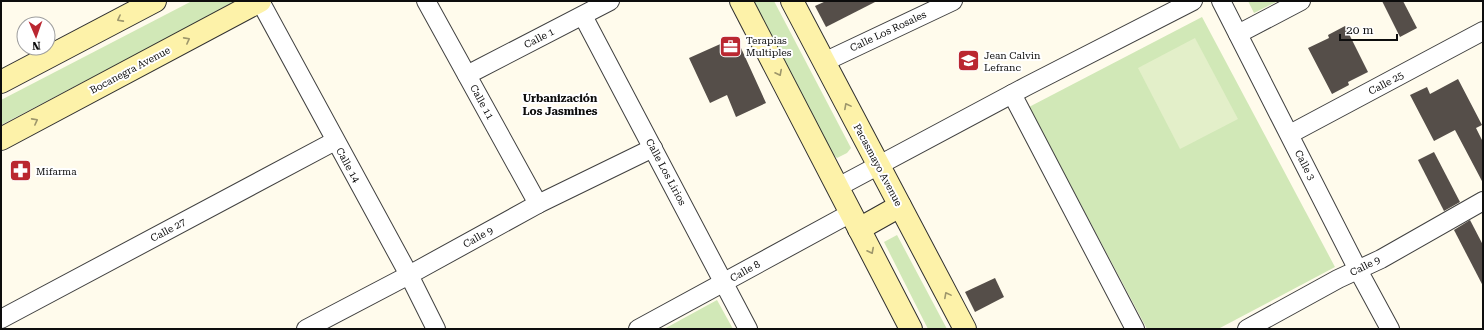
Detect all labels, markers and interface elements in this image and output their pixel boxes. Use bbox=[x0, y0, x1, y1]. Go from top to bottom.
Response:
street label: Calle Los Rosales bbox=[848, 8, 928, 53]
one-way arrow bbox=[117, 14, 124, 22]
north arrow bbox=[16, 16, 56, 56]
scale bar bbox=[1340, 16, 1397, 42]
text: 20 m bbox=[1346, 23, 1373, 37]
street label: Calle 1 bbox=[522, 26, 556, 50]
office icon: Terapias Multiples bbox=[718, 33, 744, 59]
place label: Terapias Multiples bbox=[746, 35, 792, 58]
one-way arrow bbox=[183, 37, 190, 44]
text: N bbox=[31, 39, 41, 52]
street label: Bocanegra Avenue bbox=[88, 44, 172, 96]
school or university icon: Jean Calvin Lefranc bbox=[955, 48, 981, 74]
place label: Jean Calvin Lefranc bbox=[984, 50, 1041, 73]
one-way arrow bbox=[774, 69, 781, 76]
street label: Calle 25 bbox=[1367, 69, 1406, 97]
street label: Calle 11 bbox=[468, 83, 496, 122]
district label: Urbanización Los Jasmines bbox=[522, 92, 598, 118]
one-way arrow bbox=[844, 102, 852, 110]
one-way arrow bbox=[31, 118, 39, 126]
street label: Pacasmayo Avenue bbox=[852, 122, 905, 209]
street label: Calle Los Lirios bbox=[644, 137, 688, 207]
street label: Calle 14 bbox=[334, 146, 362, 185]
street label: Calle 3 bbox=[1293, 148, 1317, 182]
pharmacy icon: Mifarma bbox=[8, 158, 34, 184]
place label: Mifarma bbox=[36, 166, 77, 177]
street label: Calle 27 bbox=[149, 216, 188, 244]
street label: Calle 9 bbox=[461, 224, 495, 250]
one-way arrow bbox=[866, 246, 873, 254]
street label: Calle 9 bbox=[1348, 254, 1382, 278]
street label: Calle 8 bbox=[728, 258, 762, 284]
one-way arrow bbox=[944, 291, 952, 299]

